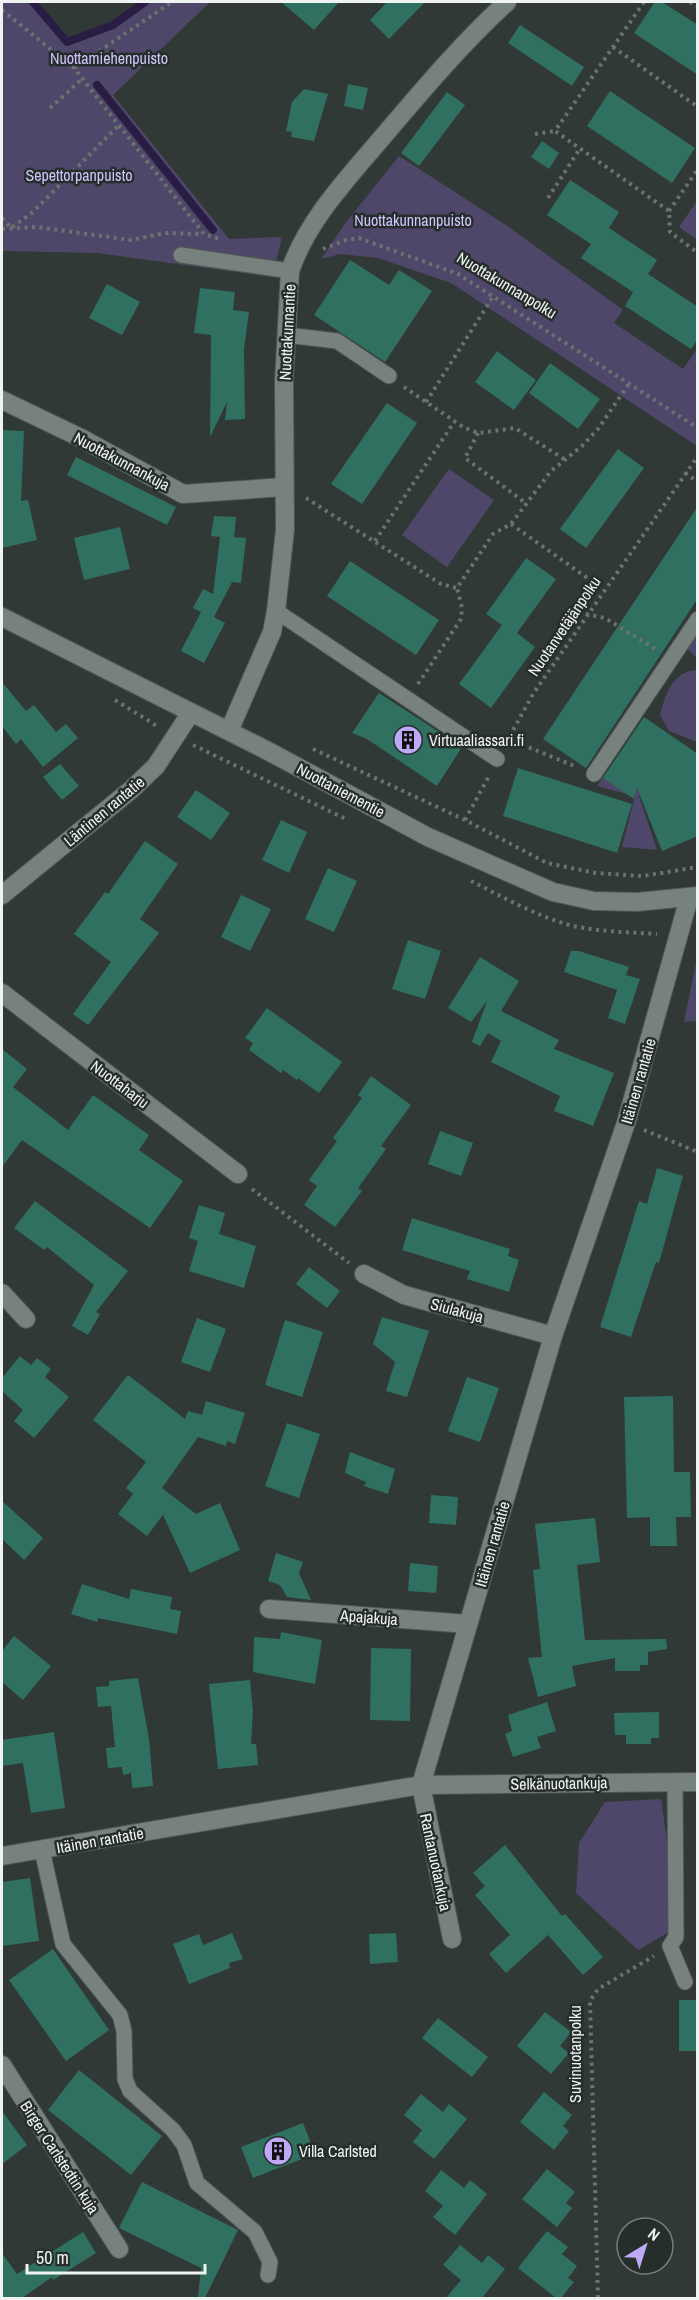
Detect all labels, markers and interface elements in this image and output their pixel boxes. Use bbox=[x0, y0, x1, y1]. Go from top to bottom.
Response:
park label: Nuottamiehenpuisto bbox=[50, 47, 168, 69]
park label: Sepettorpanpuisto bbox=[25, 164, 133, 186]
park label: Nuottakunnanpuisto bbox=[354, 209, 472, 231]
street label: Nuottakunnanpolku bbox=[453, 246, 561, 324]
street label: Nuottakunnantie bbox=[273, 283, 301, 381]
street label: Nuottakunnankuja bbox=[70, 426, 174, 496]
street label: Nuotanvetäjänpolku bbox=[522, 572, 606, 680]
building icon: Virtuaaliassari.fi bbox=[392, 724, 424, 756]
place label: Virtuaaliassari.fi bbox=[429, 729, 524, 751]
street label: Nuottaniementie bbox=[293, 758, 389, 822]
street label: Läntinen rantatie bbox=[59, 771, 149, 851]
street label: Itäinen rantatie bbox=[615, 1036, 661, 1126]
street label: Nuottaharju bbox=[86, 1055, 154, 1113]
street label: Siulakuja bbox=[428, 1292, 487, 1328]
street label: Itäinen rantatie bbox=[469, 1499, 515, 1589]
street label: Apajakuja bbox=[338, 1604, 399, 1630]
street label: Selkänuotankuja bbox=[510, 1771, 608, 1795]
street label: Rantanuotankuja bbox=[415, 1811, 457, 1913]
street label: Itäinen rantatie bbox=[55, 1822, 145, 1858]
street label: Suvinuotanpolku bbox=[564, 2005, 586, 2103]
street label: Birger Carlstedtin kuja bbox=[15, 2096, 105, 2218]
building icon: Villa Carlsted bbox=[262, 2135, 294, 2167]
place label: Villa Carlsted bbox=[299, 2140, 377, 2162]
north arrow bbox=[615, 2216, 675, 2276]
text: N bbox=[644, 2223, 665, 2246]
scale bar bbox=[27, 2237, 206, 2275]
text: 50 m bbox=[36, 2245, 69, 2270]

